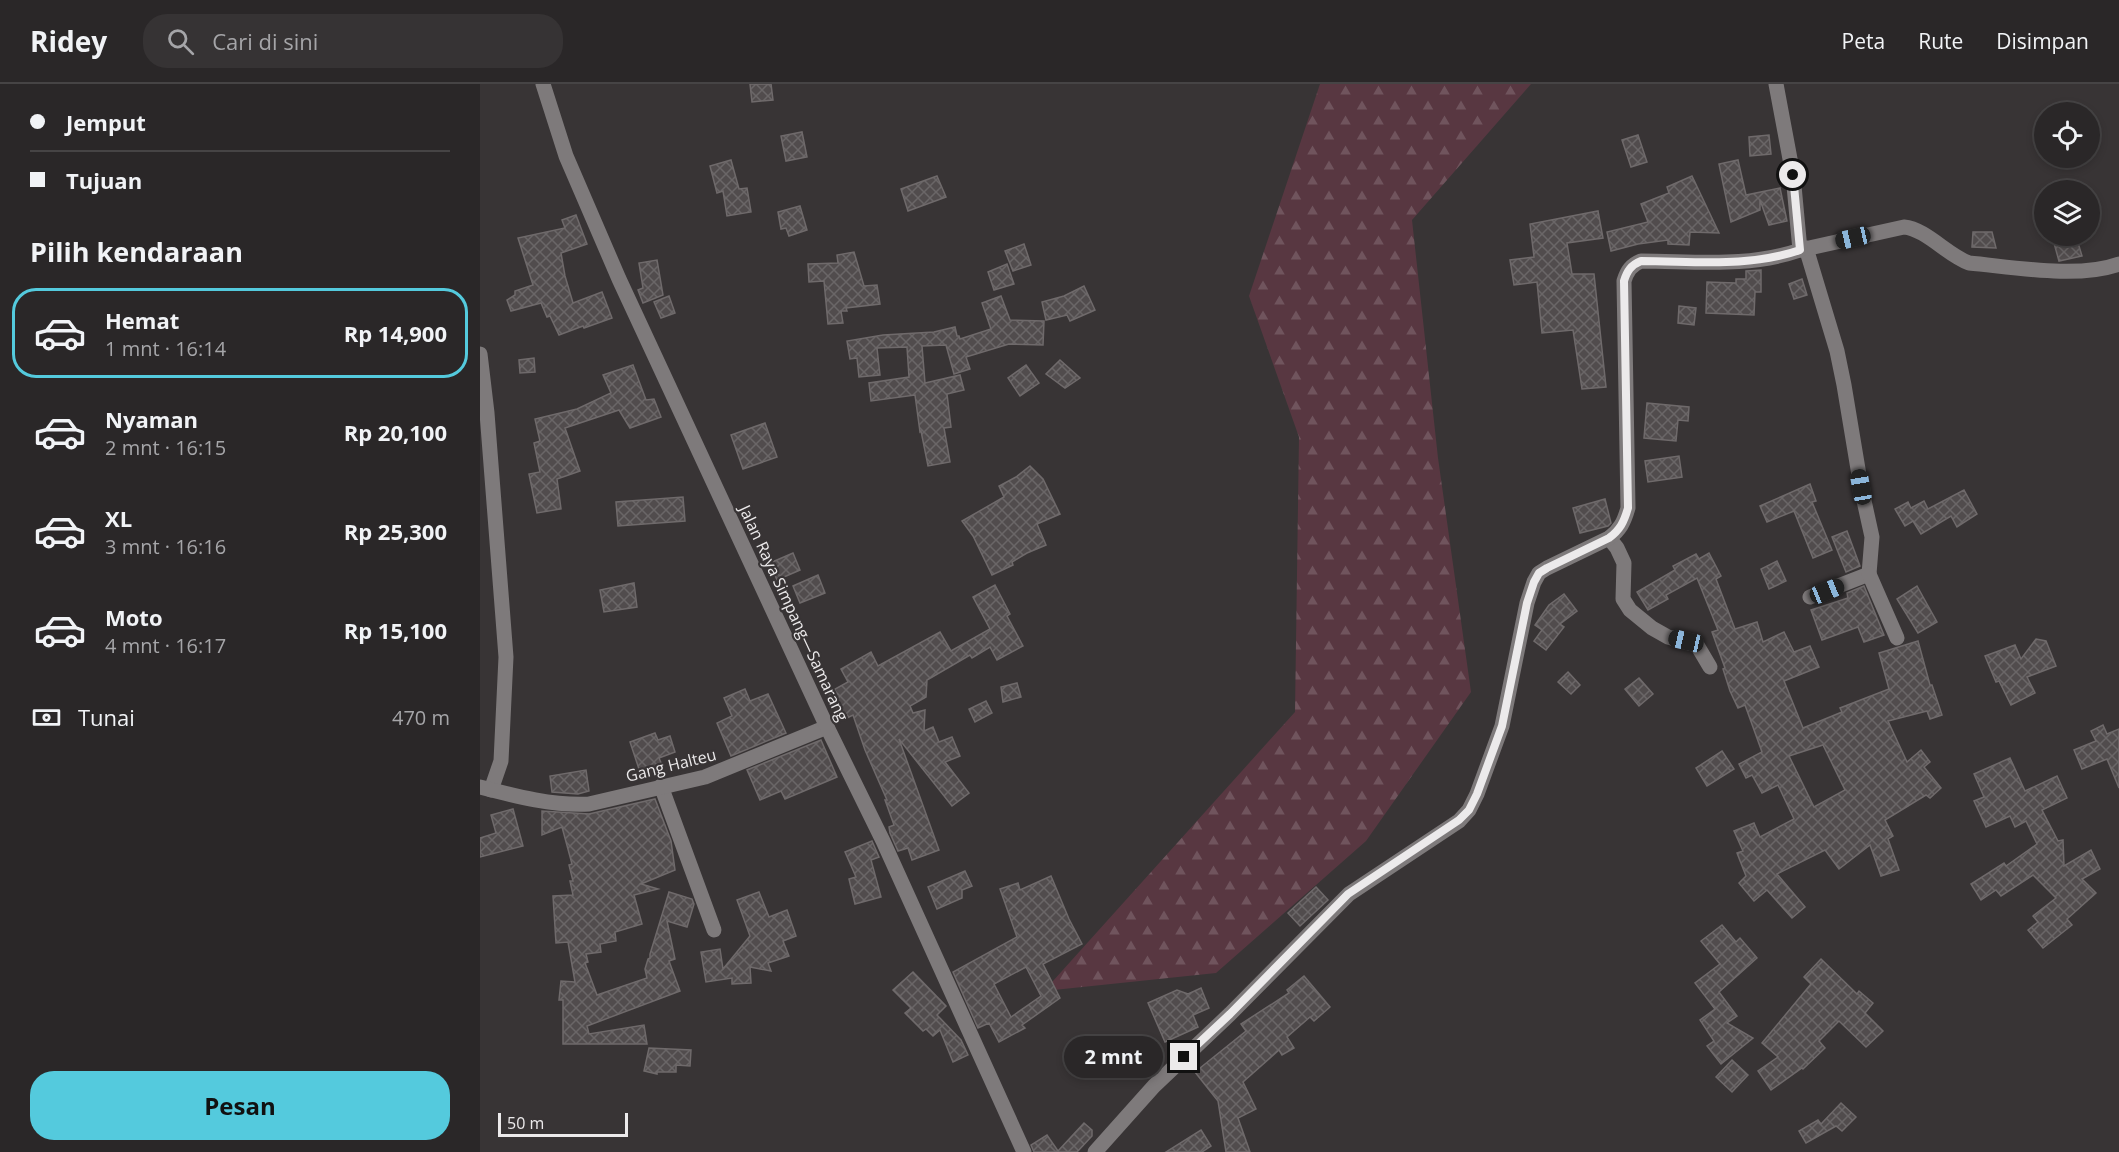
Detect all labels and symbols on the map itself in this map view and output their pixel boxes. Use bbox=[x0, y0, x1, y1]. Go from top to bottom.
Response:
route start bbox=[1779, 161, 1806, 188]
car bbox=[1833, 225, 1873, 251]
car bbox=[1849, 468, 1873, 506]
street label: Jalan Raya Simpang—Samarang bbox=[733, 500, 854, 725]
car bbox=[1807, 576, 1847, 606]
car bbox=[1666, 628, 1706, 654]
street label: Gang Halteu bbox=[624, 743, 718, 787]
callout: 2 mnt bbox=[1064, 1036, 1163, 1078]
route end bbox=[1170, 1043, 1197, 1070]
scale bar bbox=[498, 1110, 628, 1138]

